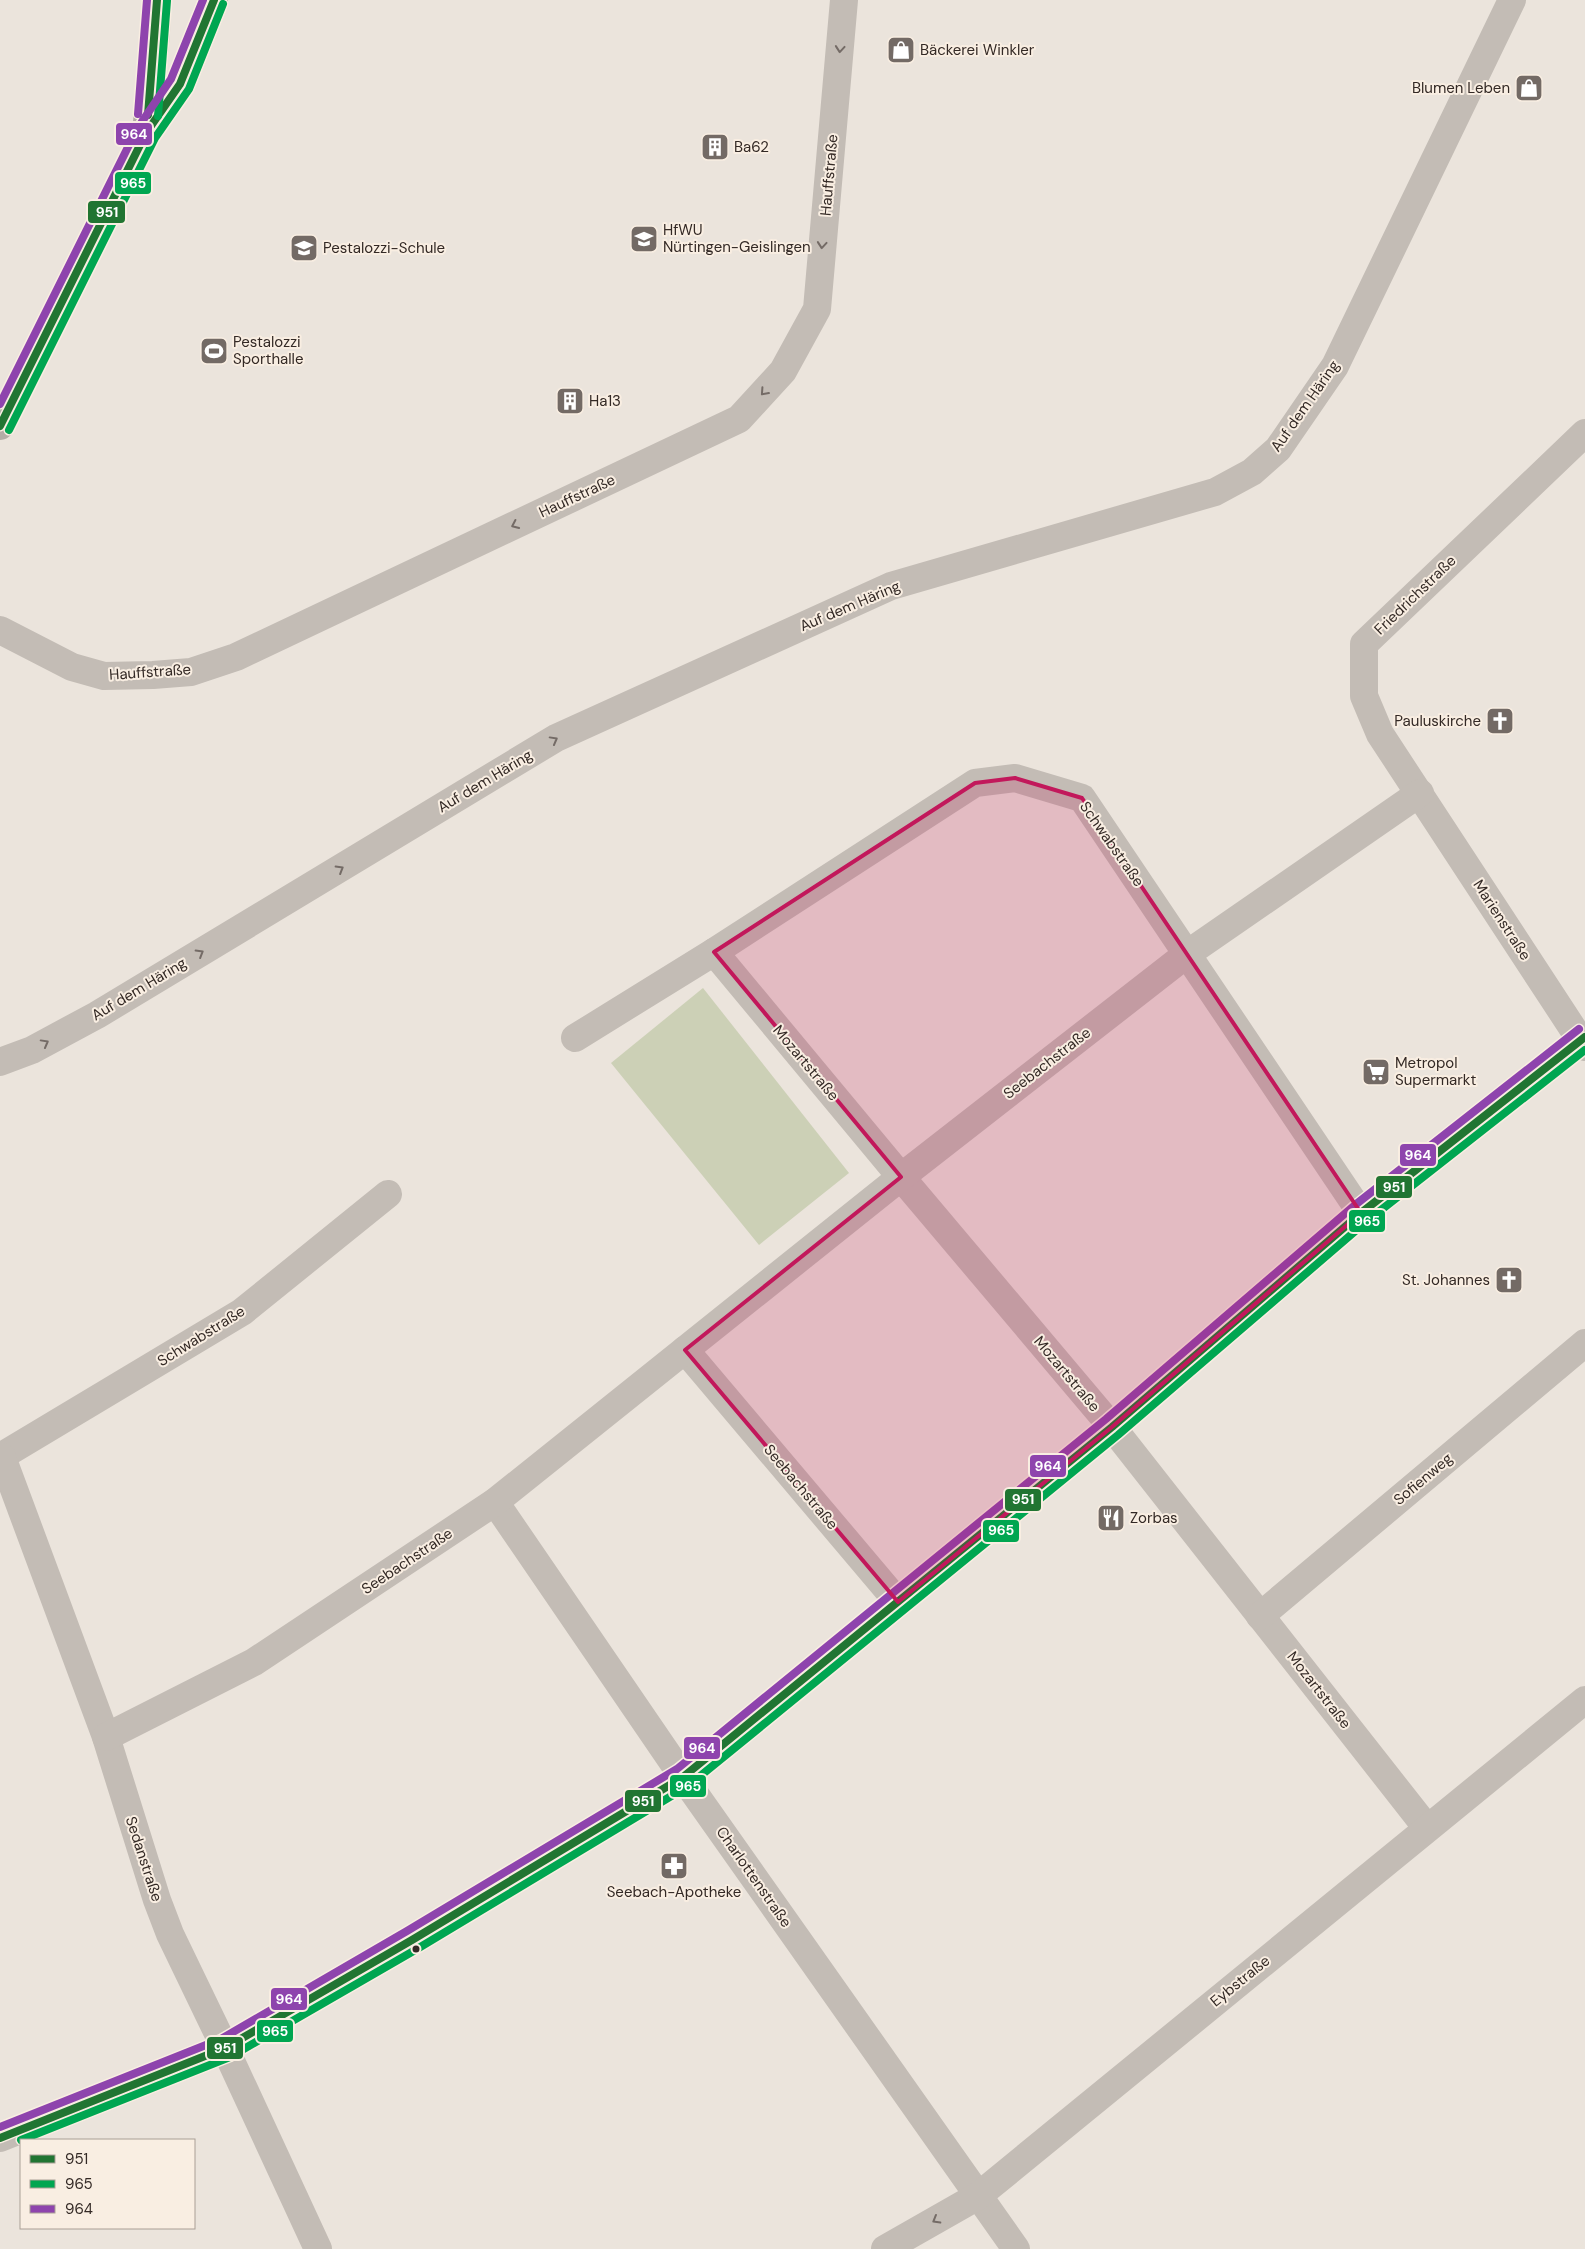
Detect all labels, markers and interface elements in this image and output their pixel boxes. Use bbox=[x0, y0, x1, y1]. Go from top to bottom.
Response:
shop icon: Bäckerei Winkler bbox=[886, 35, 916, 65]
place label: Bäckerei Winkler bbox=[920, 40, 1035, 60]
one-way arrow bbox=[835, 45, 846, 53]
shop icon: Blumen Leben bbox=[1514, 73, 1544, 103]
place label: Blumen Leben bbox=[1412, 78, 1510, 98]
line badge: 964 bbox=[115, 122, 153, 146]
text: 964 bbox=[121, 125, 147, 143]
building icon: Ba62 bbox=[700, 132, 730, 162]
street label: Hauffstraße bbox=[815, 133, 843, 217]
place label: Ba62 bbox=[734, 137, 769, 157]
line badge: 965 bbox=[114, 171, 152, 195]
text: 965 bbox=[120, 174, 146, 192]
line badge: 951 bbox=[87, 200, 126, 224]
text: 951 bbox=[96, 203, 118, 221]
place label: HfWU Nürtingen-Geislingen bbox=[663, 220, 811, 257]
school or university icon: HfWU Nürtingen-Geislingen bbox=[629, 224, 659, 254]
school or university icon: Pestalozzi-Schule bbox=[289, 233, 319, 263]
place label: Pestalozzi-Schule bbox=[323, 238, 445, 258]
one-way arrow bbox=[817, 242, 828, 250]
place label: Pestalozzi Sporthalle bbox=[233, 332, 303, 369]
sports icon: Pestalozzi Sporthalle bbox=[199, 336, 229, 366]
street label: Auf dem Häring bbox=[1266, 356, 1344, 456]
building icon: Ha13 bbox=[555, 386, 585, 416]
one-way arrow bbox=[761, 386, 770, 395]
place label: Ha13 bbox=[589, 391, 621, 411]
street label: Hauffstraße bbox=[536, 470, 618, 522]
one-way arrow bbox=[511, 519, 520, 529]
street label: Friedrichstraße bbox=[1370, 551, 1460, 639]
street label: Auf dem Häring bbox=[797, 576, 903, 636]
street label: Hauffstraße bbox=[108, 659, 192, 685]
church icon: Pauluskirche bbox=[1485, 706, 1515, 736]
place label: Pauluskirche bbox=[1394, 711, 1481, 731]
one-way arrow bbox=[548, 736, 557, 746]
street label: Auf dem Häring bbox=[434, 745, 536, 817]
street label: Schwabstraße bbox=[1075, 797, 1149, 891]
one-way arrow bbox=[334, 866, 343, 876]
street label: Marienstraße bbox=[1469, 876, 1535, 964]
one-way arrow bbox=[195, 949, 204, 959]
street label: Auf dem Häring bbox=[88, 953, 190, 1025]
street label: Mozartstraße bbox=[768, 1021, 844, 1105]
street label: Seebachstraße bbox=[999, 1023, 1095, 1103]
one-way arrow bbox=[39, 1040, 48, 1050]
place label: Metropol Supermarkt bbox=[1395, 1053, 1476, 1090]
supermarket icon: Metropol Supermarkt bbox=[1361, 1057, 1391, 1087]
line badge: 964 bbox=[1399, 1143, 1437, 1167]
text: 964 bbox=[1405, 1146, 1431, 1164]
line badge: 951 bbox=[1375, 1175, 1413, 1199]
text: 951 bbox=[1383, 1178, 1405, 1196]
line badge: 965 bbox=[1348, 1209, 1386, 1233]
text: 965 bbox=[1354, 1212, 1380, 1230]
church icon: St. Johannes bbox=[1494, 1265, 1524, 1295]
place label: St. Johannes bbox=[1402, 1270, 1490, 1290]
street label: Schwabstraße bbox=[153, 1301, 249, 1371]
street label: Mozartstraße bbox=[1029, 1332, 1105, 1416]
street label: Seebachstraße bbox=[759, 1440, 843, 1534]
street label: Sofienweg bbox=[1389, 1448, 1457, 1510]
line badge: 964 bbox=[1029, 1454, 1067, 1478]
text: 964 bbox=[1035, 1457, 1061, 1475]
line badge: 951 bbox=[1004, 1488, 1042, 1512]
text: 951 bbox=[1012, 1490, 1034, 1508]
restaurant icon: Zorbas bbox=[1096, 1503, 1126, 1533]
place label: Zorbas bbox=[1130, 1508, 1178, 1528]
line badge: 965 bbox=[982, 1519, 1020, 1543]
text: 965 bbox=[988, 1521, 1014, 1539]
street label: Seebachstraße bbox=[358, 1523, 456, 1599]
street label: Mozartstraße bbox=[1282, 1647, 1356, 1733]
line badge: 964 bbox=[683, 1736, 721, 1760]
text: 964 bbox=[689, 1739, 715, 1757]
line badge: 965 bbox=[669, 1774, 707, 1798]
text: 965 bbox=[675, 1777, 701, 1795]
line badge: 951 bbox=[624, 1789, 662, 1813]
text: 951 bbox=[632, 1792, 654, 1810]
street label: Sedanstraße bbox=[121, 1814, 167, 1904]
street label: Charlottenstraße bbox=[712, 1823, 796, 1931]
pharmacy icon: Seebach-Apotheke bbox=[659, 1851, 689, 1881]
place label: Seebach-Apotheke bbox=[607, 1882, 741, 1902]
unlabelled marker bbox=[411, 1944, 421, 1954]
street label: Eybstraße bbox=[1206, 1951, 1274, 2011]
line badge: 964 bbox=[270, 1987, 308, 2011]
text: 964 bbox=[276, 1990, 302, 2008]
line badge: 965 bbox=[256, 2019, 294, 2043]
text: 965 bbox=[262, 2022, 288, 2040]
line badge: 951 bbox=[206, 2036, 244, 2060]
text: 951 bbox=[214, 2039, 236, 2057]
legend bbox=[20, 2139, 195, 2229]
text: 951 bbox=[65, 2149, 88, 2169]
text: 965 bbox=[65, 2174, 93, 2194]
text: 964 bbox=[65, 2199, 93, 2219]
one-way arrow bbox=[932, 2214, 941, 2224]

